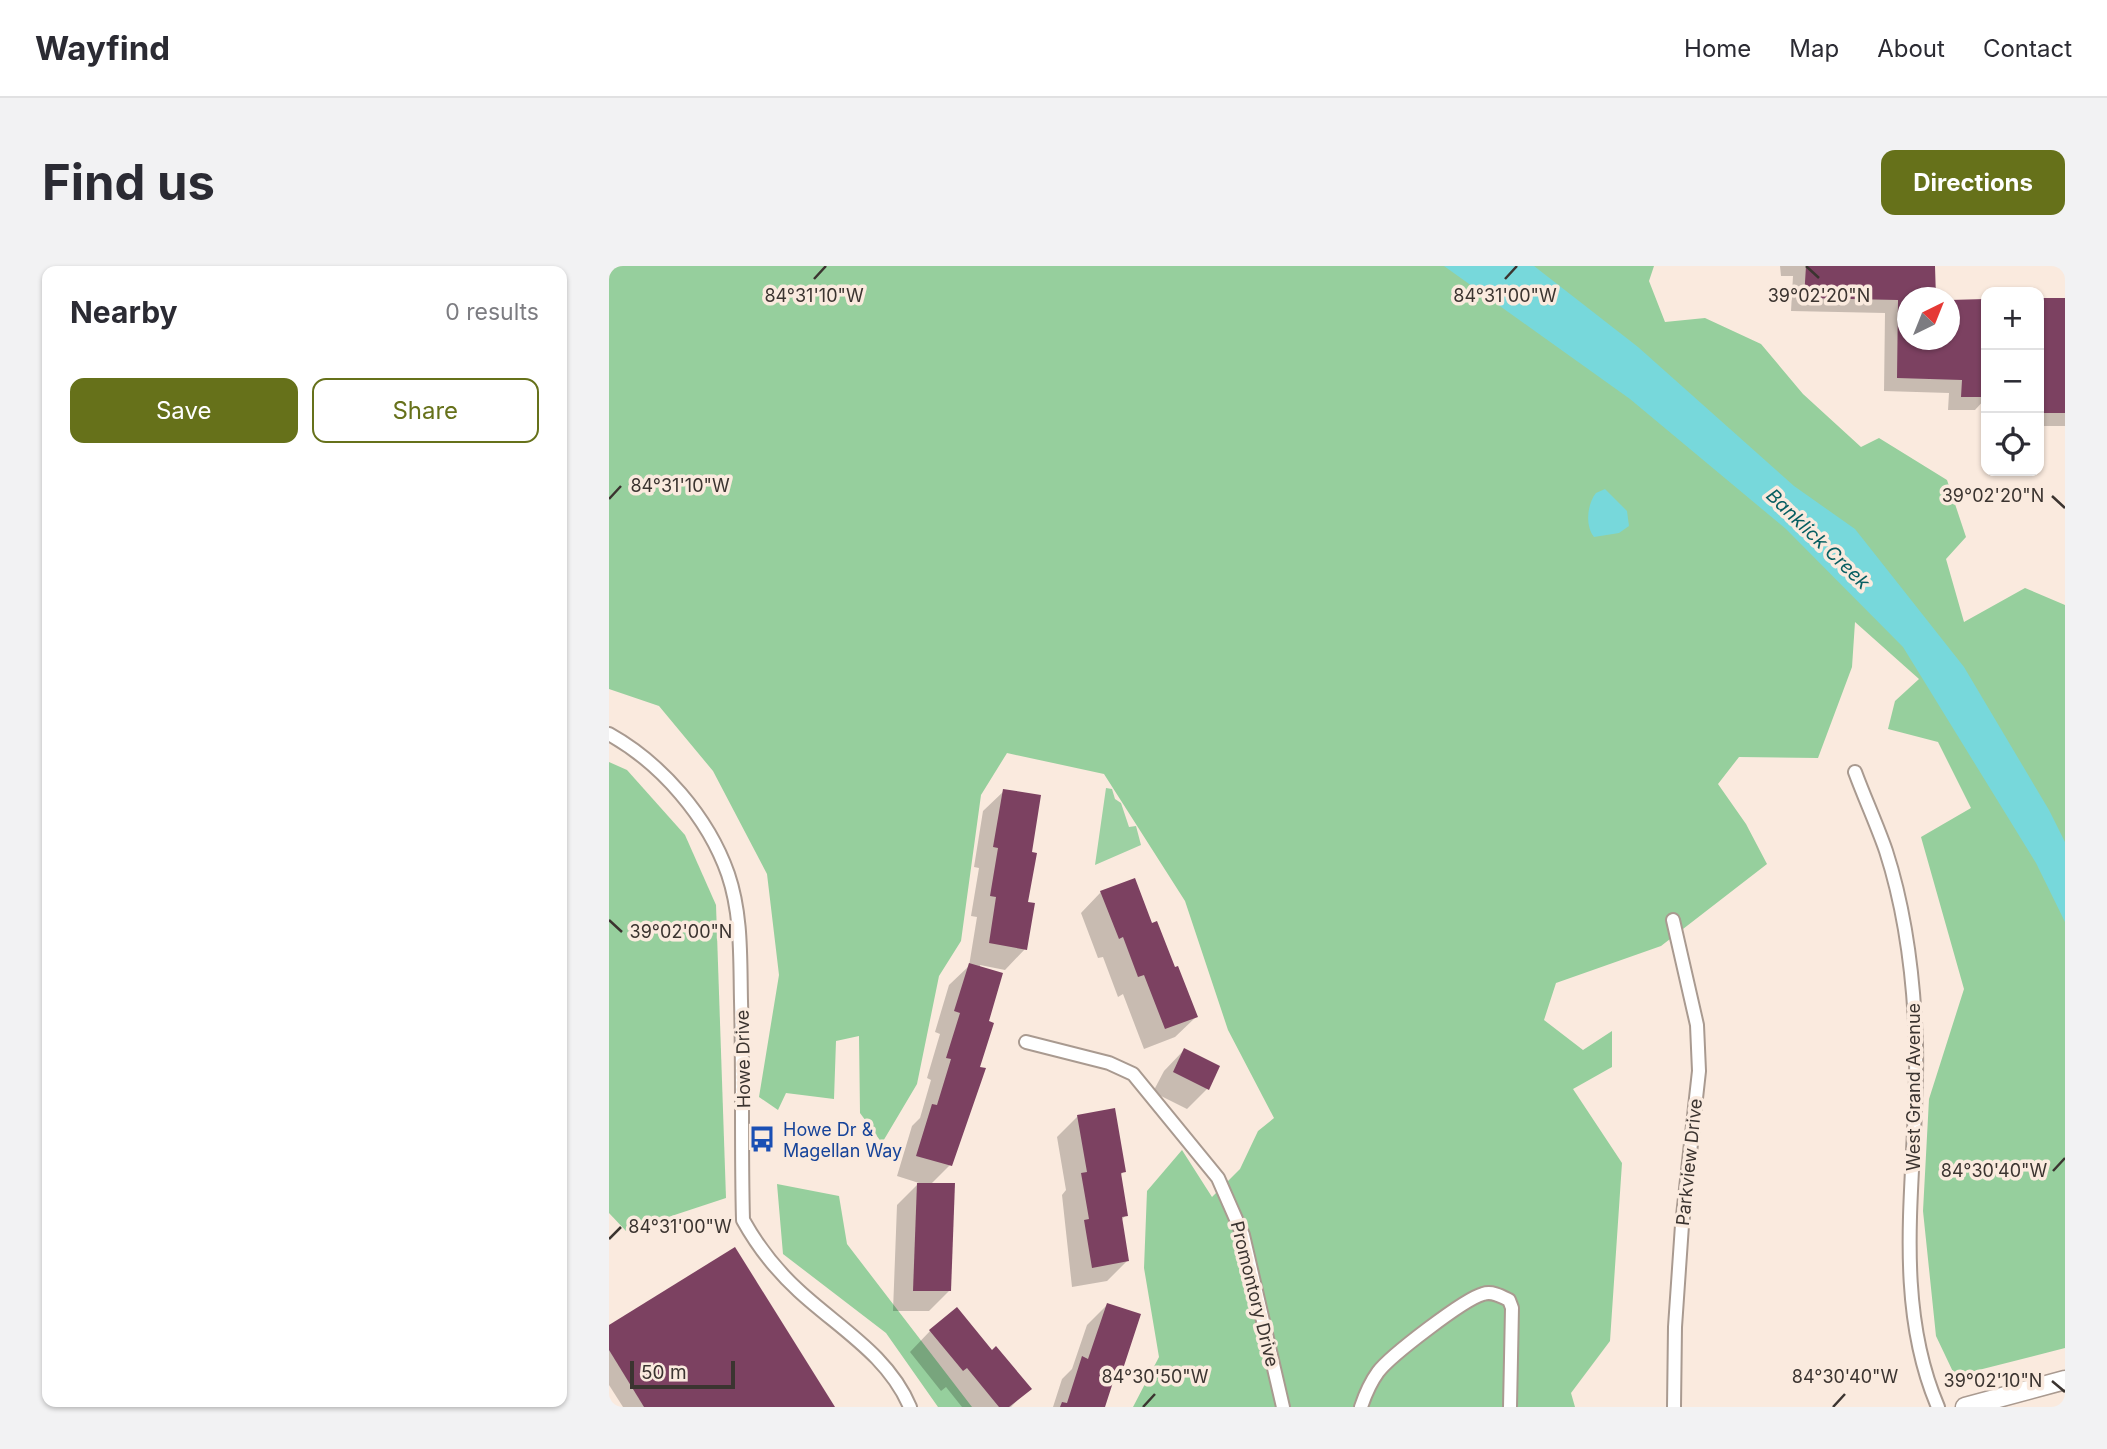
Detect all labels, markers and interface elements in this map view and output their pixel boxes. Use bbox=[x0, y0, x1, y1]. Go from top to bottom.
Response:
text: Wayfind bbox=[35, 28, 170, 68]
text: Home bbox=[1684, 34, 1751, 63]
text: Map bbox=[1789, 34, 1839, 63]
text: About bbox=[1877, 34, 1945, 63]
text: Contact bbox=[1983, 34, 2072, 63]
button: Directions bbox=[1881, 150, 2065, 215]
text: Find us bbox=[42, 153, 215, 212]
text: 84°31'10"W bbox=[764, 285, 864, 306]
text: 84°31'00"W bbox=[1453, 285, 1557, 306]
text: 39°02'20"N bbox=[1768, 285, 1870, 306]
north arrow bbox=[1897, 287, 1960, 350]
map controls bbox=[1981, 287, 2044, 476]
button: + bbox=[1981, 287, 2044, 350]
text: Nearby bbox=[70, 294, 178, 330]
text: 0 results bbox=[445, 298, 539, 326]
button: − bbox=[1981, 350, 2044, 413]
button: Save bbox=[70, 378, 298, 443]
button: Share bbox=[312, 378, 539, 443]
button: locate bbox=[1981, 413, 2044, 476]
text: 84°31'10"W bbox=[630, 475, 730, 496]
water label: Banklick Creek bbox=[1762, 484, 1875, 594]
text: 39°02'20"N bbox=[1942, 485, 2044, 506]
text: 39°02'00"N bbox=[630, 921, 732, 942]
street label: West Grand Avenue bbox=[1903, 1003, 1924, 1171]
street label: Howe Drive bbox=[732, 1010, 754, 1108]
street label: Parkview Drive bbox=[1672, 1097, 1706, 1227]
place label: Howe Dr & Magellan Way bbox=[783, 1119, 902, 1161]
bus stop icon: Howe Dr & Magellan Way bbox=[747, 1124, 777, 1154]
text: 84°30'40"W bbox=[1941, 1160, 2047, 1181]
text: 84°31'00"W bbox=[628, 1216, 732, 1237]
street label: Promontory Drive bbox=[1227, 1219, 1283, 1369]
scale bar bbox=[630, 1358, 735, 1390]
text: 50 m bbox=[641, 1361, 687, 1384]
text: 84°30'50"W bbox=[1102, 1366, 1209, 1387]
text: 84°30'40"W bbox=[1792, 1366, 1898, 1387]
text: 39°02'10"N bbox=[1944, 1370, 2042, 1391]

